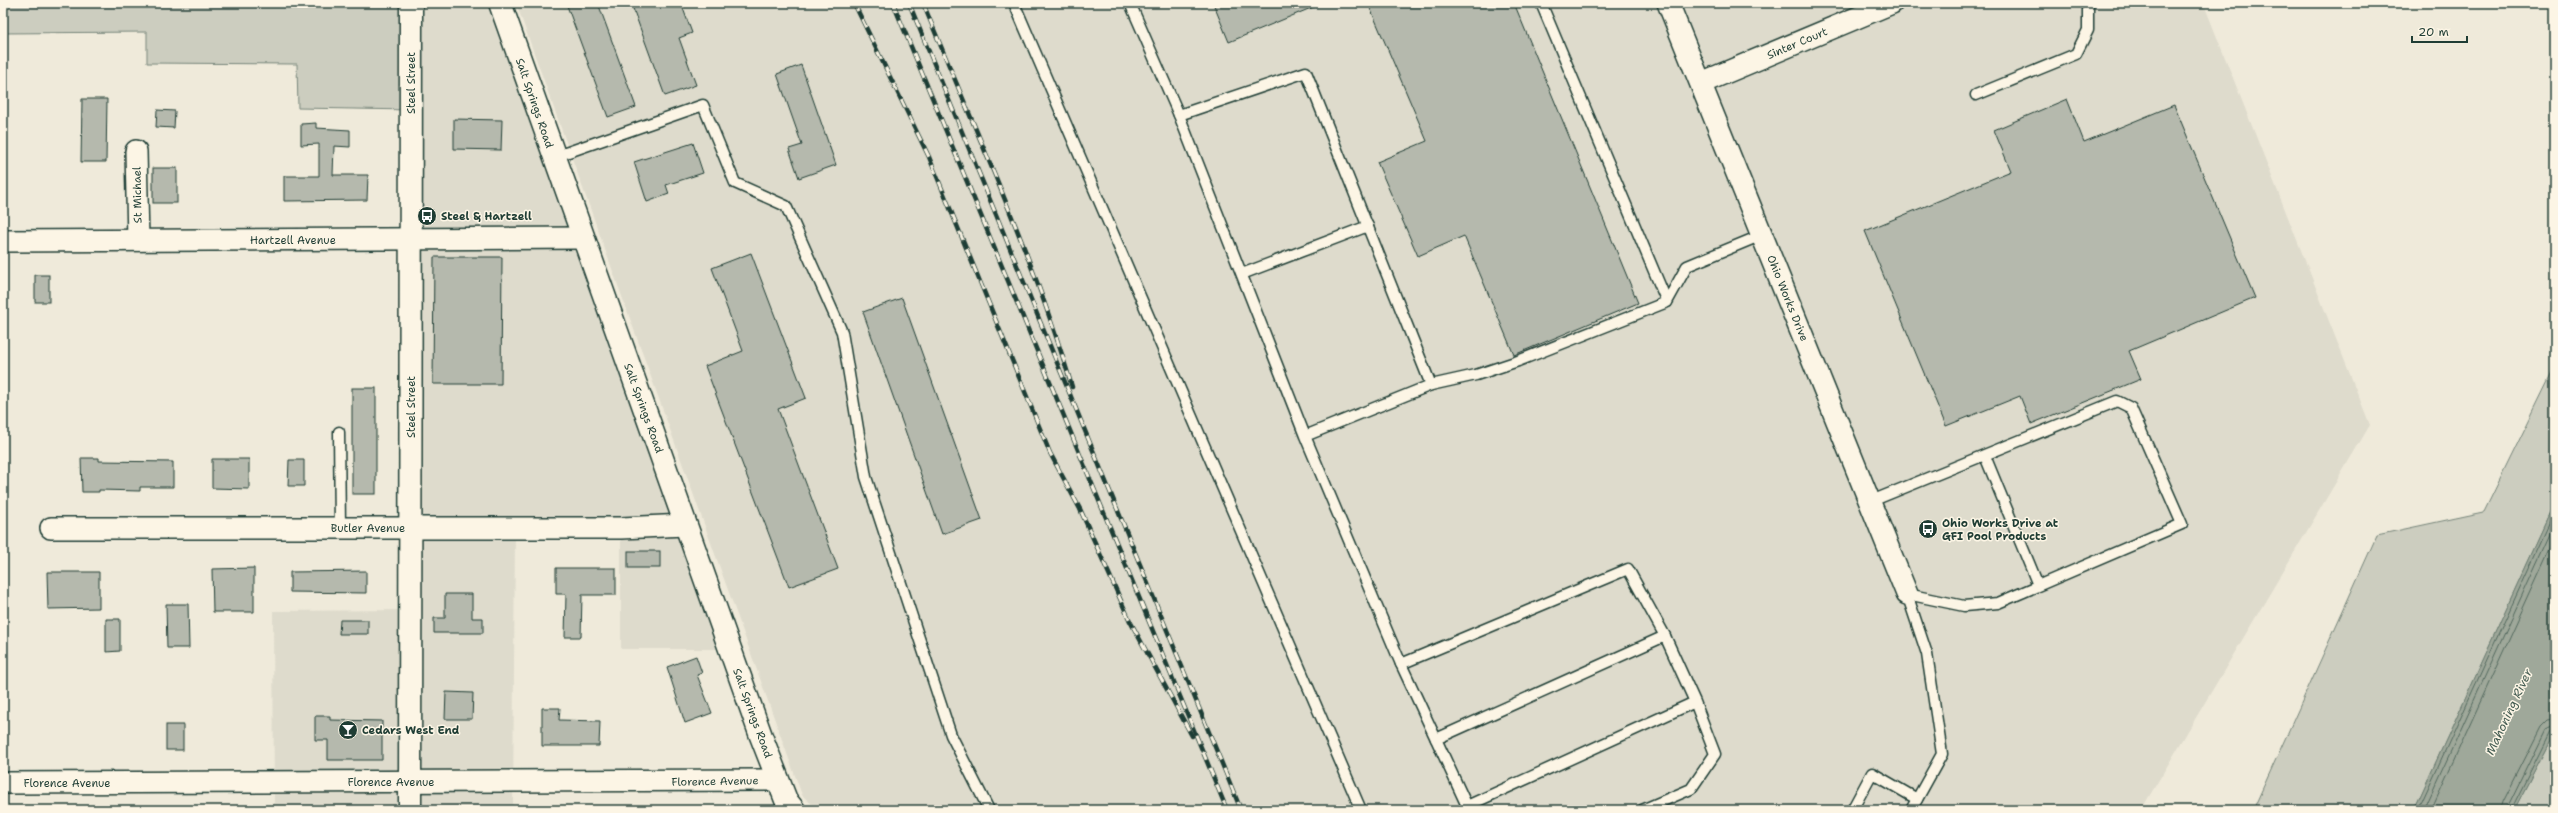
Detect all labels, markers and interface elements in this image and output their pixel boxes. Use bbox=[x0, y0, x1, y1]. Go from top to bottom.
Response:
scale bar bbox=[2412, 18, 2467, 44]
street label: Sinter Court bbox=[1765, 24, 1830, 63]
text: 20 m bbox=[2418, 24, 2449, 40]
street label: Steel Street bbox=[404, 52, 419, 114]
street label: Salt Springs Road bbox=[512, 56, 557, 150]
street label: St Michael bbox=[129, 166, 145, 223]
bus stop icon: Steel & Hartzell bbox=[416, 205, 438, 227]
place label: Steel & Hartzell bbox=[441, 209, 532, 224]
street label: Hartzell Avenue bbox=[250, 233, 336, 248]
street label: Ohio Works Drive bbox=[1763, 253, 1812, 344]
street label: Salt Springs Road bbox=[620, 361, 667, 455]
street label: Steel Street bbox=[404, 376, 419, 438]
place label: Ohio Works Drive at GFI Pool Products bbox=[1942, 516, 2059, 544]
bus stop icon: Ohio Works Drive at GFI Pool Products bbox=[1917, 518, 1939, 540]
street label: Butler Avenue bbox=[331, 521, 405, 536]
street label: Salt Springs Road bbox=[729, 666, 776, 760]
water label: Mahoning River bbox=[2482, 666, 2536, 758]
bar icon: Cedars West End bbox=[337, 719, 359, 741]
place label: Cedars West End bbox=[362, 723, 460, 738]
street label: Florence Avenue bbox=[671, 773, 759, 790]
street label: Florence Avenue bbox=[347, 775, 435, 790]
street label: Florence Avenue bbox=[23, 776, 111, 791]

